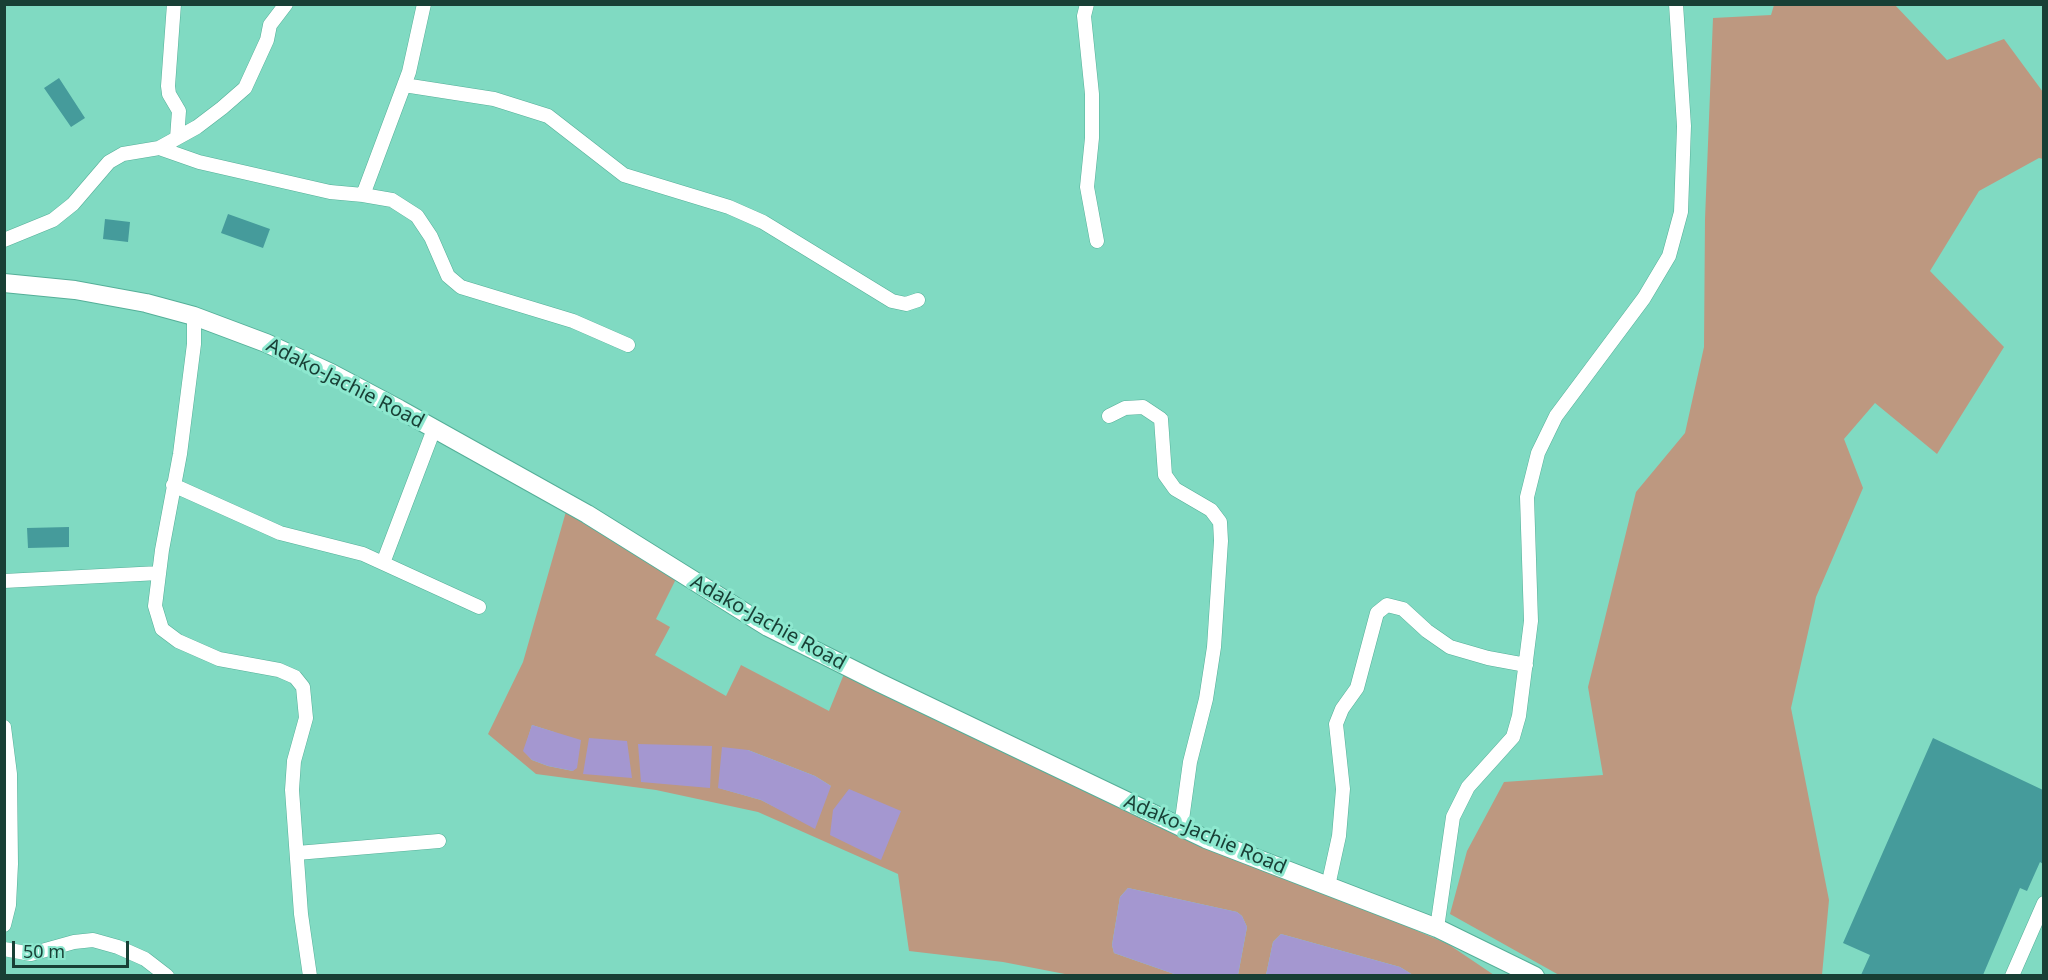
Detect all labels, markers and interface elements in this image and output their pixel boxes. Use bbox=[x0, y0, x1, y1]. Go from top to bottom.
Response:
street label: Adako-Jachie Road bbox=[262, 334, 428, 434]
street label: Adako-Jachie Road bbox=[686, 570, 850, 676]
street label: Adako-Jachie Road bbox=[1120, 790, 1290, 880]
scale bar bbox=[15, 929, 132, 967]
text: 50 m bbox=[23, 939, 65, 963]

